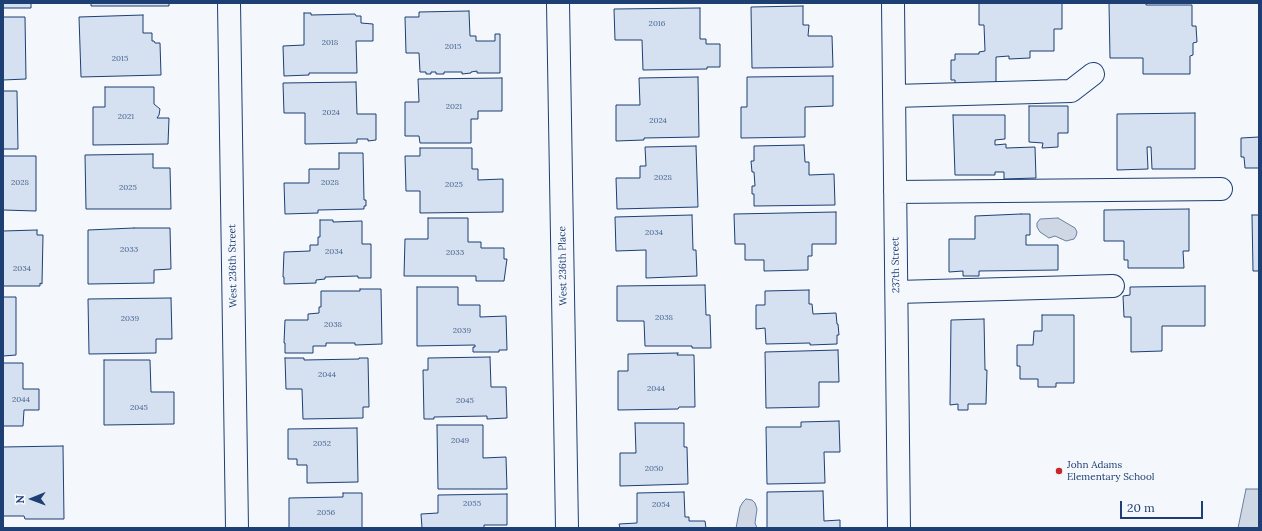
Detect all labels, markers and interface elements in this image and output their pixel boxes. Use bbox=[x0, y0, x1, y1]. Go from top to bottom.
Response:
house number: 2016 bbox=[649, 19, 665, 29]
house number: 2018 bbox=[322, 38, 338, 48]
house number: 2015 bbox=[445, 42, 461, 52]
house number: 2015 bbox=[112, 54, 128, 64]
house number: 2021 bbox=[446, 102, 462, 112]
house number: 2024 bbox=[322, 108, 340, 118]
house number: 2021 bbox=[118, 112, 134, 122]
house number: 2024 bbox=[649, 116, 667, 126]
house number: 2028 bbox=[654, 173, 672, 183]
house number: 2028 bbox=[11, 178, 29, 188]
house number: 2028 bbox=[321, 178, 339, 188]
house number: 2025 bbox=[445, 180, 463, 190]
house number: 2025 bbox=[119, 183, 137, 193]
street label: West 236th Street bbox=[226, 224, 240, 308]
street label: West 236th Place bbox=[556, 226, 570, 306]
house number: 2034 bbox=[645, 228, 663, 238]
street label: 237th Street bbox=[890, 237, 902, 293]
house number: 2033 bbox=[120, 245, 138, 255]
house number: 2034 bbox=[325, 247, 343, 257]
house number: 2033 bbox=[446, 248, 464, 258]
house number: 2034 bbox=[13, 264, 31, 274]
house number: 2038 bbox=[655, 313, 673, 323]
house number: 2039 bbox=[121, 314, 139, 324]
house number: 2038 bbox=[324, 320, 342, 330]
house number: 2039 bbox=[453, 326, 471, 336]
house number: 2044 bbox=[318, 370, 336, 380]
house number: 2044 bbox=[647, 384, 665, 394]
house number: 2044 bbox=[12, 395, 30, 405]
house number: 2045 bbox=[456, 396, 474, 406]
house number: 2045 bbox=[130, 403, 148, 413]
house number: 2049 bbox=[451, 436, 469, 446]
house number: 2052 bbox=[313, 439, 331, 449]
place label: John Adams Elementary School bbox=[1067, 459, 1155, 482]
house number: 2050 bbox=[645, 464, 663, 474]
marker: John Adams Elementary School bbox=[1054, 466, 1064, 476]
north arrow bbox=[12, 479, 52, 519]
scale bar bbox=[1122, 493, 1205, 519]
text: N bbox=[13, 495, 27, 504]
house number: 2055 bbox=[463, 499, 481, 509]
house number: 2054 bbox=[652, 500, 670, 510]
text: 20 m bbox=[1127, 500, 1155, 515]
house number: 2056 bbox=[317, 508, 335, 518]

